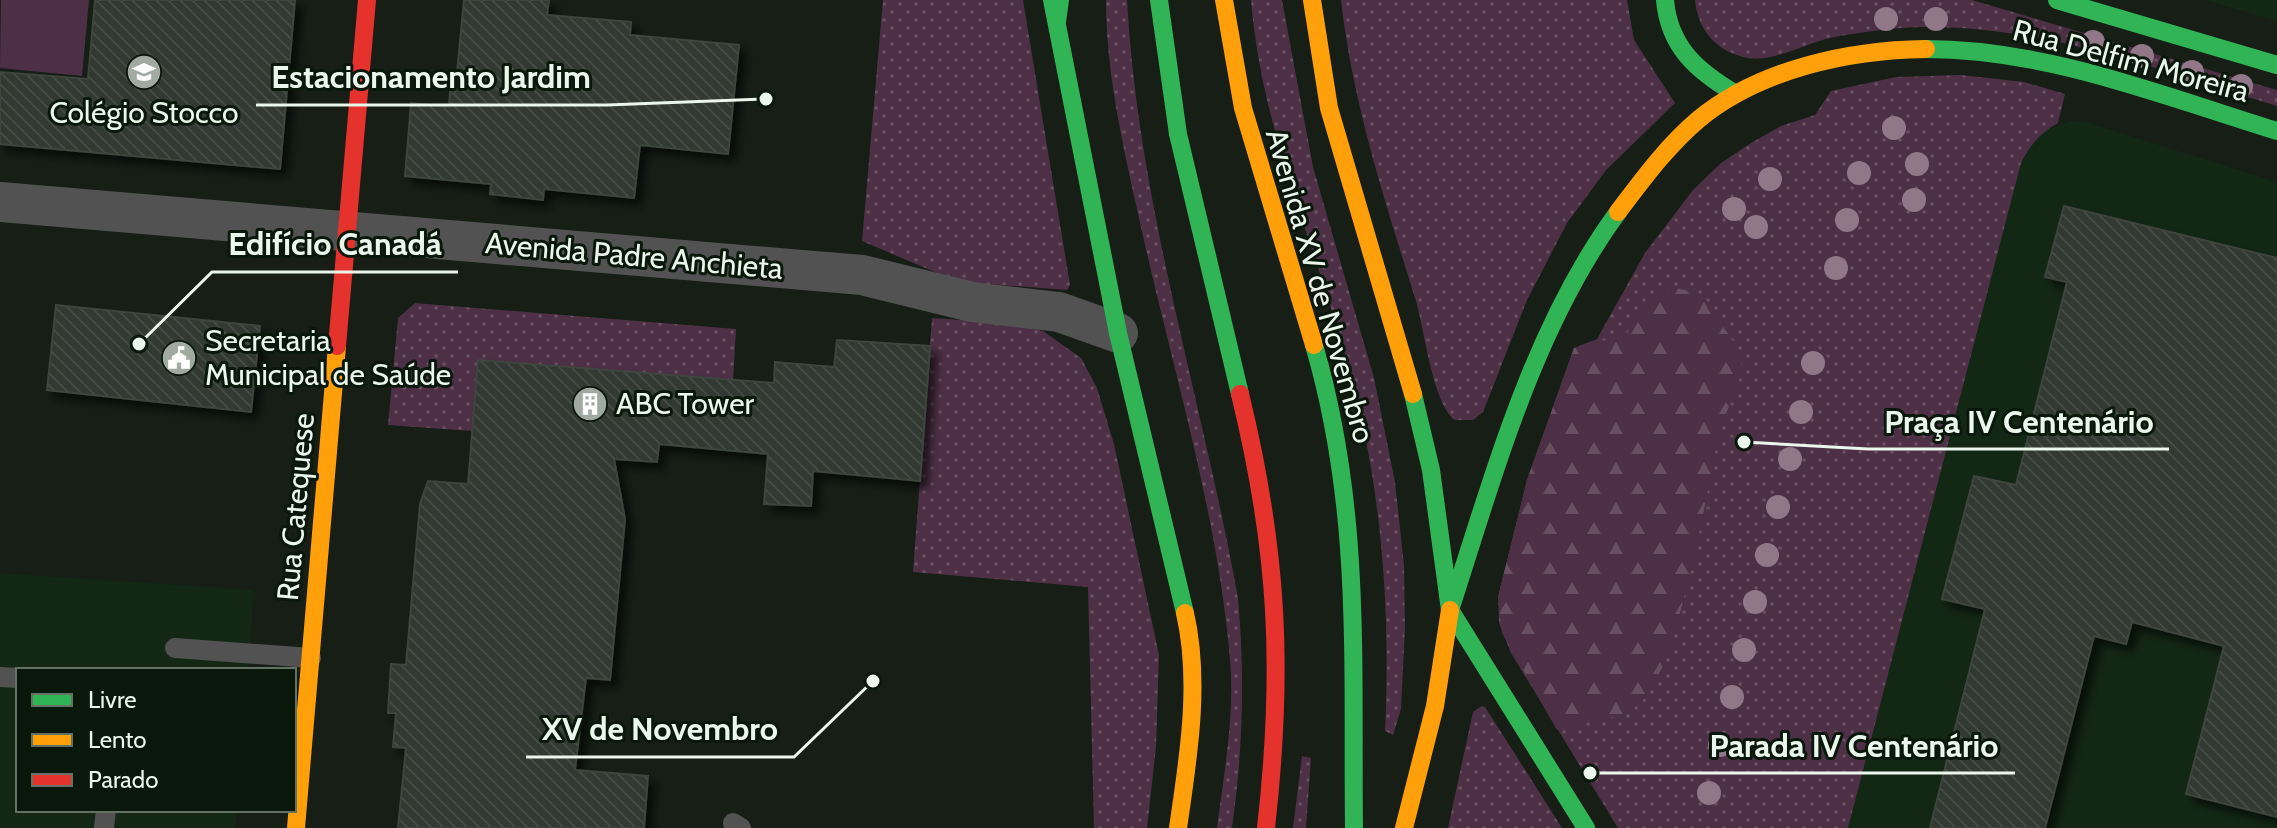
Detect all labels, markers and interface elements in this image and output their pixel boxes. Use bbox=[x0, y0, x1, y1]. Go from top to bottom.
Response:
street label: Rua Delfim Moreira bbox=[2009, 11, 2254, 110]
callout: Estacionamento Jardim bbox=[256, 49, 607, 105]
school or university icon: Colégio Stocco bbox=[125, 53, 163, 91]
text: Estacionamento Jardim bbox=[271, 57, 591, 96]
place label: Colégio Stocco bbox=[50, 94, 238, 131]
street label: Avenida XV de Novembro bbox=[1258, 124, 1383, 447]
callout: Edifício Canadá bbox=[212, 216, 458, 272]
text: Edifício Canadá bbox=[228, 224, 442, 263]
street label: Avenida Padre Anchieta bbox=[484, 224, 785, 287]
place label: Secretaria Municipal de Saúde bbox=[205, 322, 451, 393]
public building icon: Secretaria Municipal de Saúde bbox=[160, 339, 198, 377]
building icon: ABC Tower bbox=[571, 385, 609, 423]
place label: ABC Tower bbox=[616, 385, 755, 422]
callout: Praça IV Centenário bbox=[1868, 393, 2169, 449]
text: Praça IV Centenário bbox=[1884, 402, 2154, 441]
street label: Rua Catequese bbox=[269, 412, 322, 602]
legend bbox=[16, 668, 296, 812]
text: Livre bbox=[88, 685, 136, 714]
callout: XV de Novembro bbox=[526, 701, 794, 757]
text: XV de Novembro bbox=[541, 709, 778, 748]
callout: Parada IV Centenário bbox=[1694, 717, 2015, 773]
text: Lento bbox=[88, 725, 147, 754]
text: Parada IV Centenário bbox=[1709, 726, 1999, 765]
text: Parado bbox=[88, 765, 158, 794]

